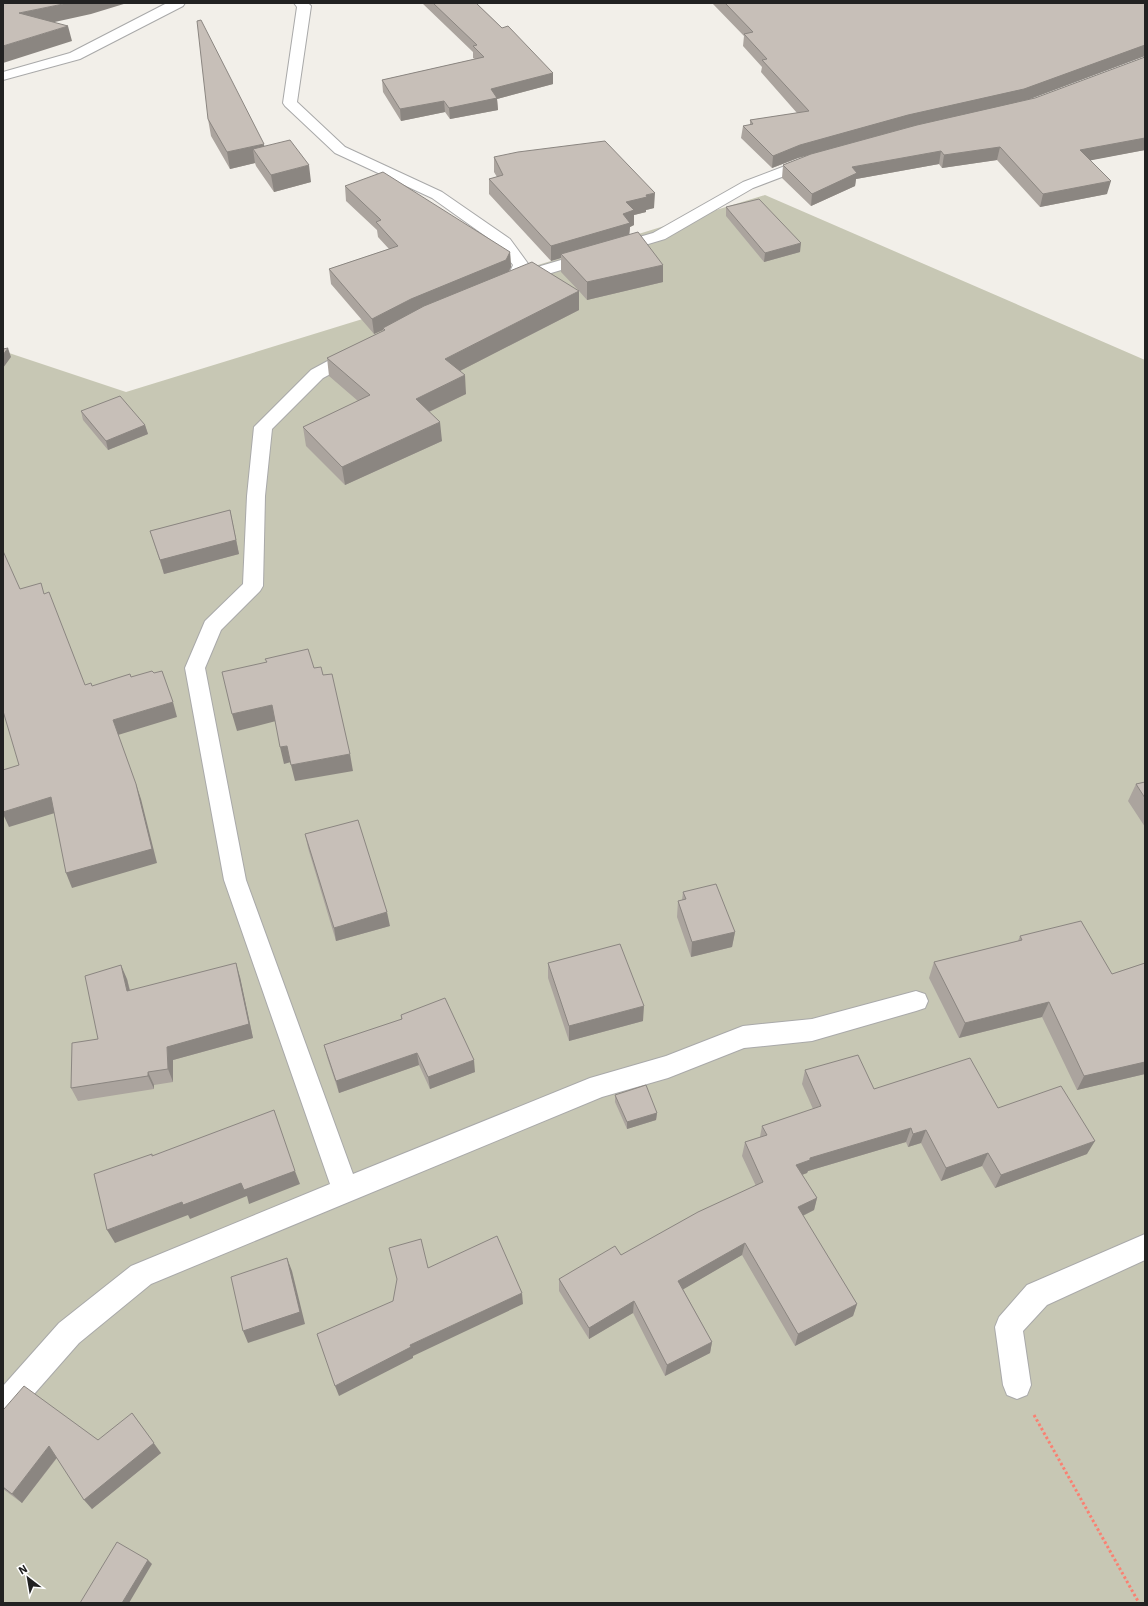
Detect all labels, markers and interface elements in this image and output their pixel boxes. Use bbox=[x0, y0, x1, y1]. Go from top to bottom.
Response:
north arrow bbox=[8, 1558, 48, 1598]
text: N bbox=[16, 1561, 30, 1577]

